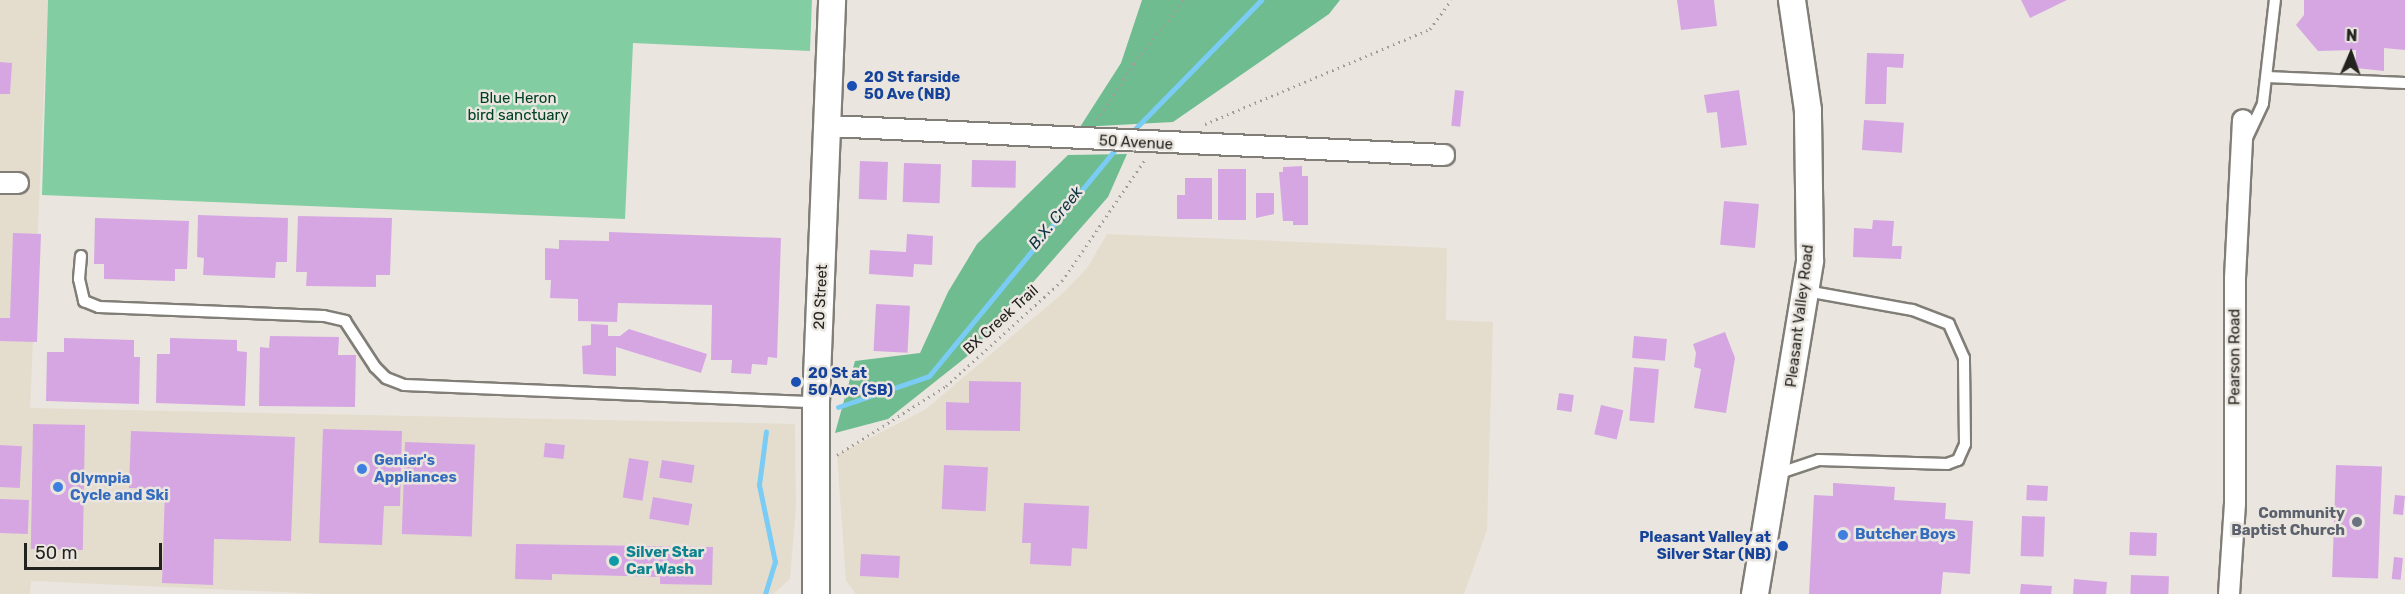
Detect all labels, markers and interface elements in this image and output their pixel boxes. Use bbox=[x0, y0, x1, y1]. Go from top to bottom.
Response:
north arrow bbox=[2321, 24, 2381, 84]
text: N bbox=[2346, 26, 2358, 45]
place label: 20 St farside 50 Ave (NB) bbox=[864, 68, 960, 103]
marker: 20 St farside 50 Ave (NB) bbox=[845, 79, 859, 93]
park label: Blue Heron bird sanctuary bbox=[467, 89, 569, 124]
street label: 50 Avenue bbox=[1098, 132, 1174, 154]
water label: B.X. Creek bbox=[1025, 183, 1087, 253]
street label: Pleasant Valley Road bbox=[1782, 243, 1818, 389]
street label: 20 Street bbox=[810, 264, 832, 330]
street label: BX Creek Trail bbox=[960, 281, 1042, 359]
street label: Pearson Road bbox=[2226, 309, 2244, 405]
place label: 20 St at 50 Ave (SB) bbox=[808, 364, 893, 399]
marker: 20 St at 50 Ave (SB) bbox=[789, 375, 803, 389]
place label: Genier's Appliances bbox=[374, 451, 457, 486]
marker: Genier's Appliances bbox=[355, 462, 369, 476]
place label: Olympia Cycle and Ski bbox=[70, 469, 169, 504]
marker: Olympia Cycle and Ski bbox=[51, 480, 65, 494]
place label: Community Baptist Church bbox=[2231, 504, 2345, 539]
marker: Community Baptist Church bbox=[2350, 515, 2364, 529]
place label: Butcher Boys bbox=[1855, 526, 1956, 544]
place label: Pleasant Valley at Silver Star (NB) bbox=[1638, 528, 1771, 563]
marker: Butcher Boys bbox=[1836, 528, 1850, 542]
scale bar bbox=[27, 531, 165, 569]
marker: Pleasant Valley at Silver Star (NB) bbox=[1776, 539, 1790, 553]
text: 50 m bbox=[35, 542, 78, 564]
place label: Silver Star Car Wash bbox=[626, 543, 705, 578]
marker: Silver Star Car Wash bbox=[607, 554, 621, 568]

